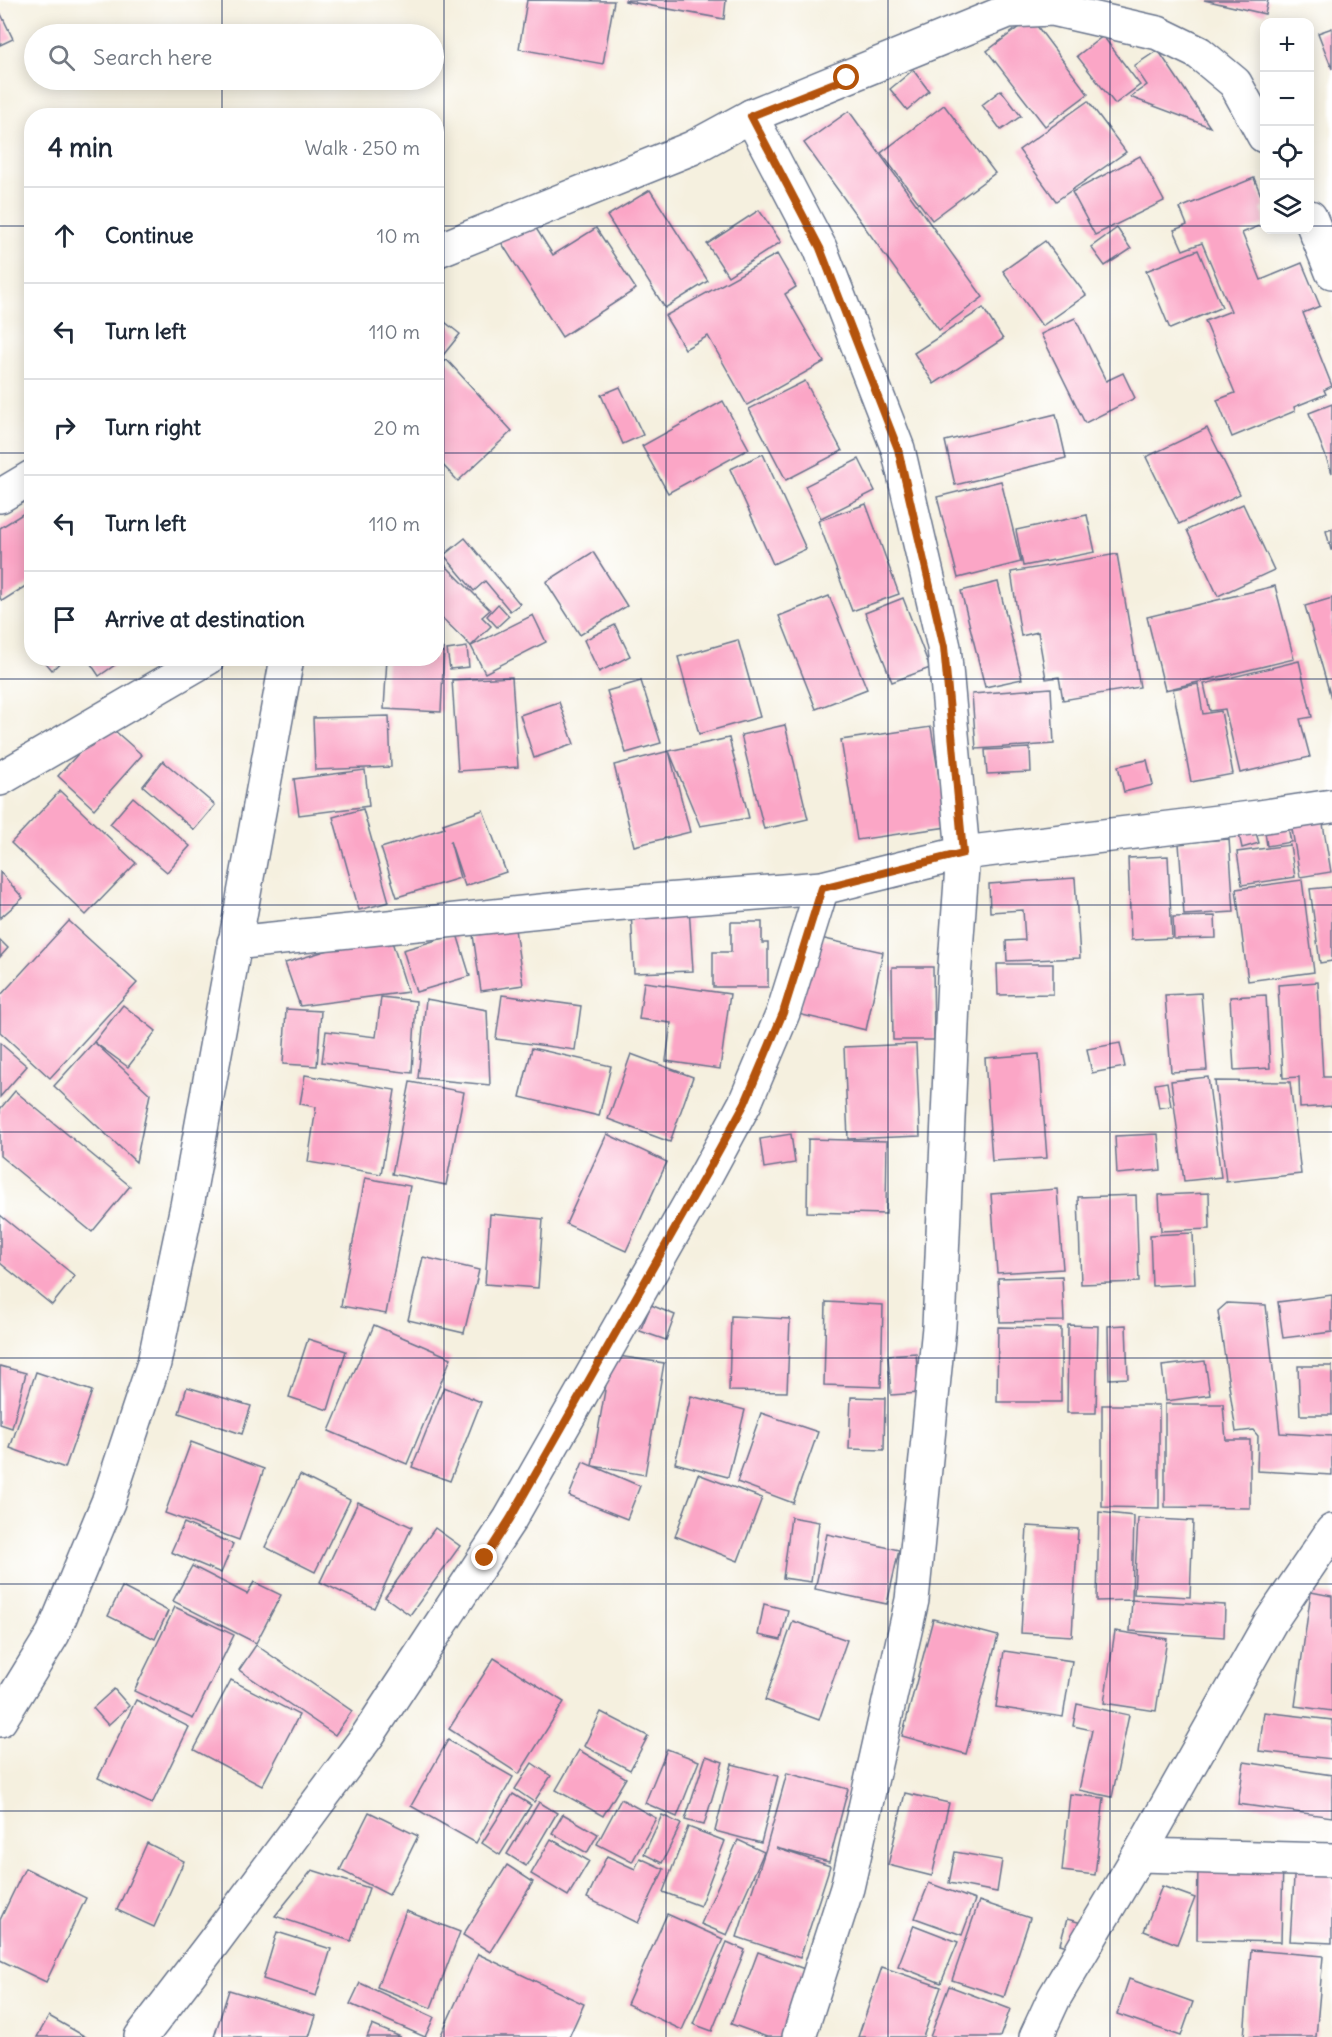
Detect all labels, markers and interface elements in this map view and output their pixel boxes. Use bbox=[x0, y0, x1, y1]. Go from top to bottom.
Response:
map controls bbox=[1260, 18, 1314, 234]
button: + bbox=[1260, 18, 1314, 72]
search box bbox=[24, 24, 444, 90]
icon: search bbox=[45, 41, 78, 74]
text: Search here bbox=[93, 43, 212, 71]
route start bbox=[833, 64, 859, 90]
button: − bbox=[1260, 72, 1314, 126]
button: locate bbox=[1260, 126, 1314, 180]
text: 4 min bbox=[48, 131, 113, 164]
text: Walk · 250 m bbox=[305, 135, 420, 160]
button: layers bbox=[1260, 180, 1314, 234]
icon: ahead bbox=[48, 219, 81, 252]
text: Continue bbox=[105, 221, 194, 249]
text: 10 m bbox=[377, 223, 420, 248]
icon: left bbox=[48, 315, 81, 348]
text: Turn left bbox=[105, 317, 186, 345]
text: 110 m bbox=[369, 319, 420, 344]
icon: right bbox=[48, 411, 81, 444]
text: Turn right bbox=[105, 413, 201, 441]
text: 20 m bbox=[374, 415, 420, 440]
icon: left bbox=[48, 507, 81, 540]
text: Turn left bbox=[105, 509, 186, 537]
text: 110 m bbox=[369, 511, 420, 536]
icon: arrive bbox=[48, 603, 81, 636]
text: Arrive at destination bbox=[105, 605, 305, 633]
route end bbox=[471, 1544, 497, 1570]

